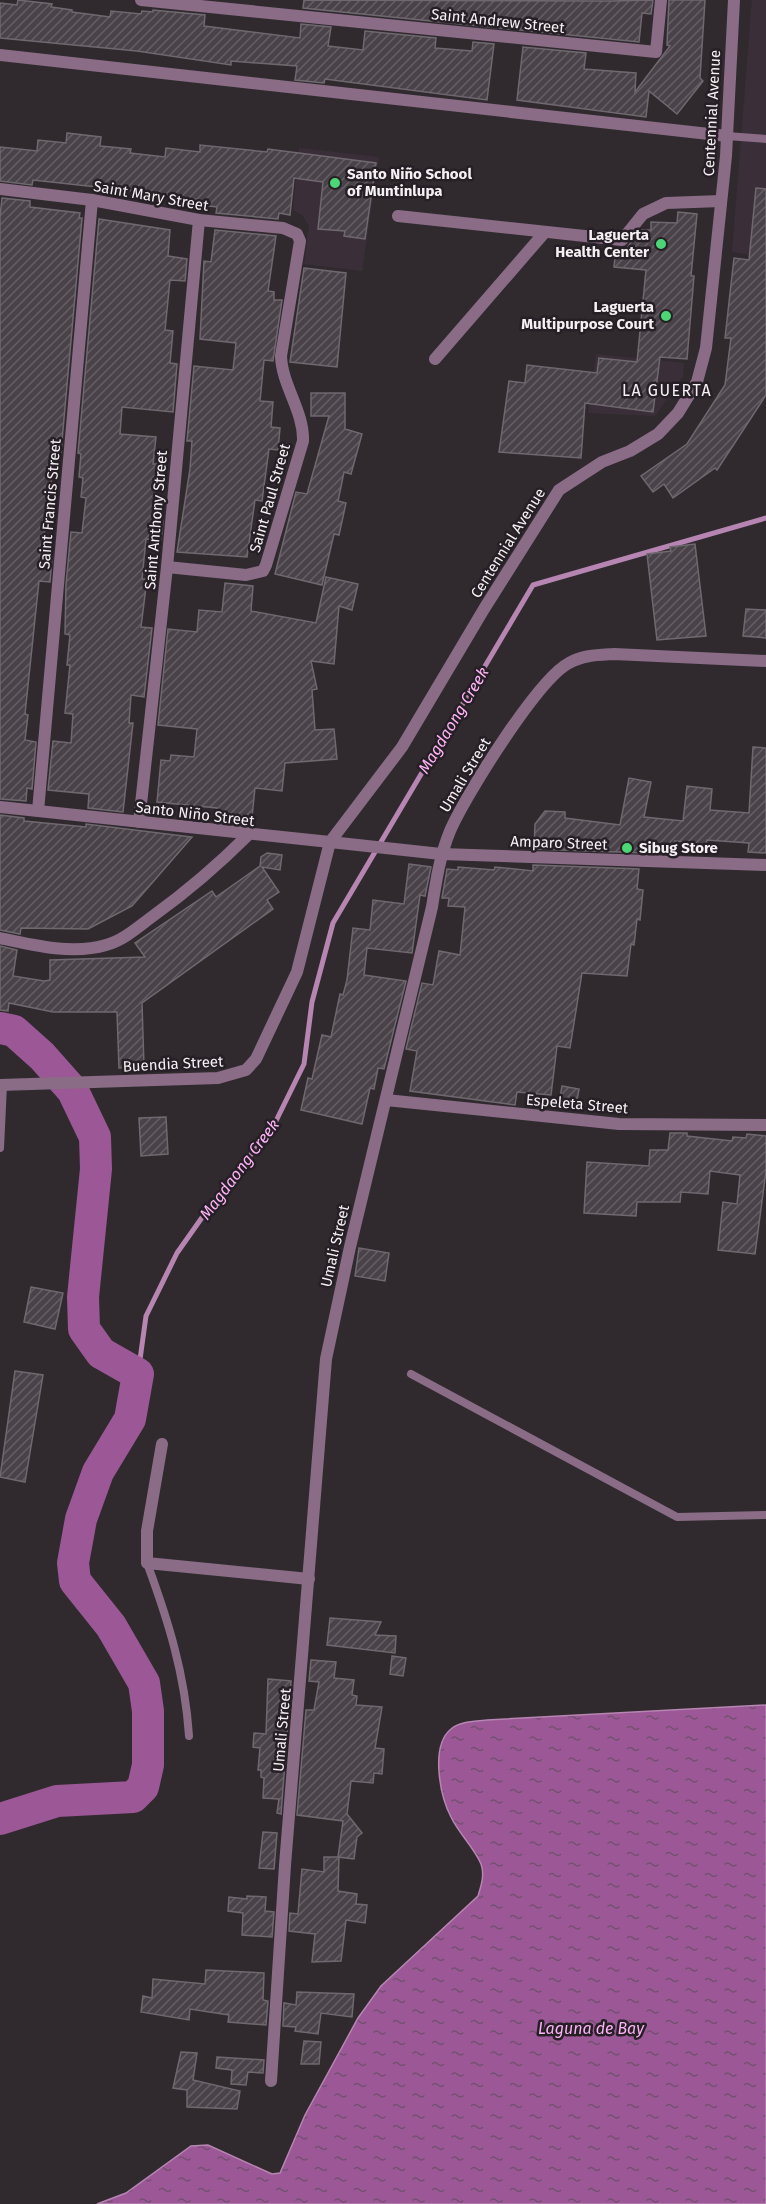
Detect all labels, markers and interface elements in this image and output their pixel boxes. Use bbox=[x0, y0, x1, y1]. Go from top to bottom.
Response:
street label: Saint Andrew Street bbox=[430, 5, 566, 37]
street label: Centennial Avenue bbox=[700, 49, 724, 177]
place label: Santo Niño School of Muntinlupa bbox=[347, 165, 472, 200]
marker: Santo Niño School of Muntinlupa bbox=[328, 176, 342, 190]
street label: Saint Mary Street bbox=[92, 177, 210, 215]
place label: Laguerta Health Center bbox=[555, 226, 650, 261]
marker: Laguerta Health Center bbox=[654, 237, 668, 251]
place label: Laguerta Multipurpose Court bbox=[521, 298, 654, 333]
marker: Laguerta Multipurpose Court bbox=[659, 309, 673, 323]
district label: LA GUERTA bbox=[622, 381, 712, 400]
street label: Saint Francis Street bbox=[35, 437, 65, 570]
street label: Saint Paul Street bbox=[246, 441, 294, 555]
street label: Saint Anthony Street bbox=[141, 449, 171, 590]
street label: Centennial Avenue bbox=[467, 485, 549, 601]
water label: Magdaong Creek bbox=[414, 663, 493, 777]
street label: Umali Street bbox=[436, 734, 495, 816]
street label: Santo Niño Street bbox=[134, 798, 256, 830]
street label: Amparo Street bbox=[510, 832, 608, 854]
place label: Sibug Store bbox=[639, 839, 718, 857]
marker: Sibug Store bbox=[620, 841, 634, 855]
street label: Buendia Street bbox=[122, 1052, 224, 1076]
street label: Espeleta Street bbox=[525, 1091, 630, 1117]
water label: Magdaong Creek bbox=[196, 1115, 283, 1223]
street label: Umali Street bbox=[317, 1202, 353, 1289]
street label: Umali Street bbox=[269, 1687, 295, 1773]
water label: Laguna de Bay bbox=[538, 2019, 645, 2038]

